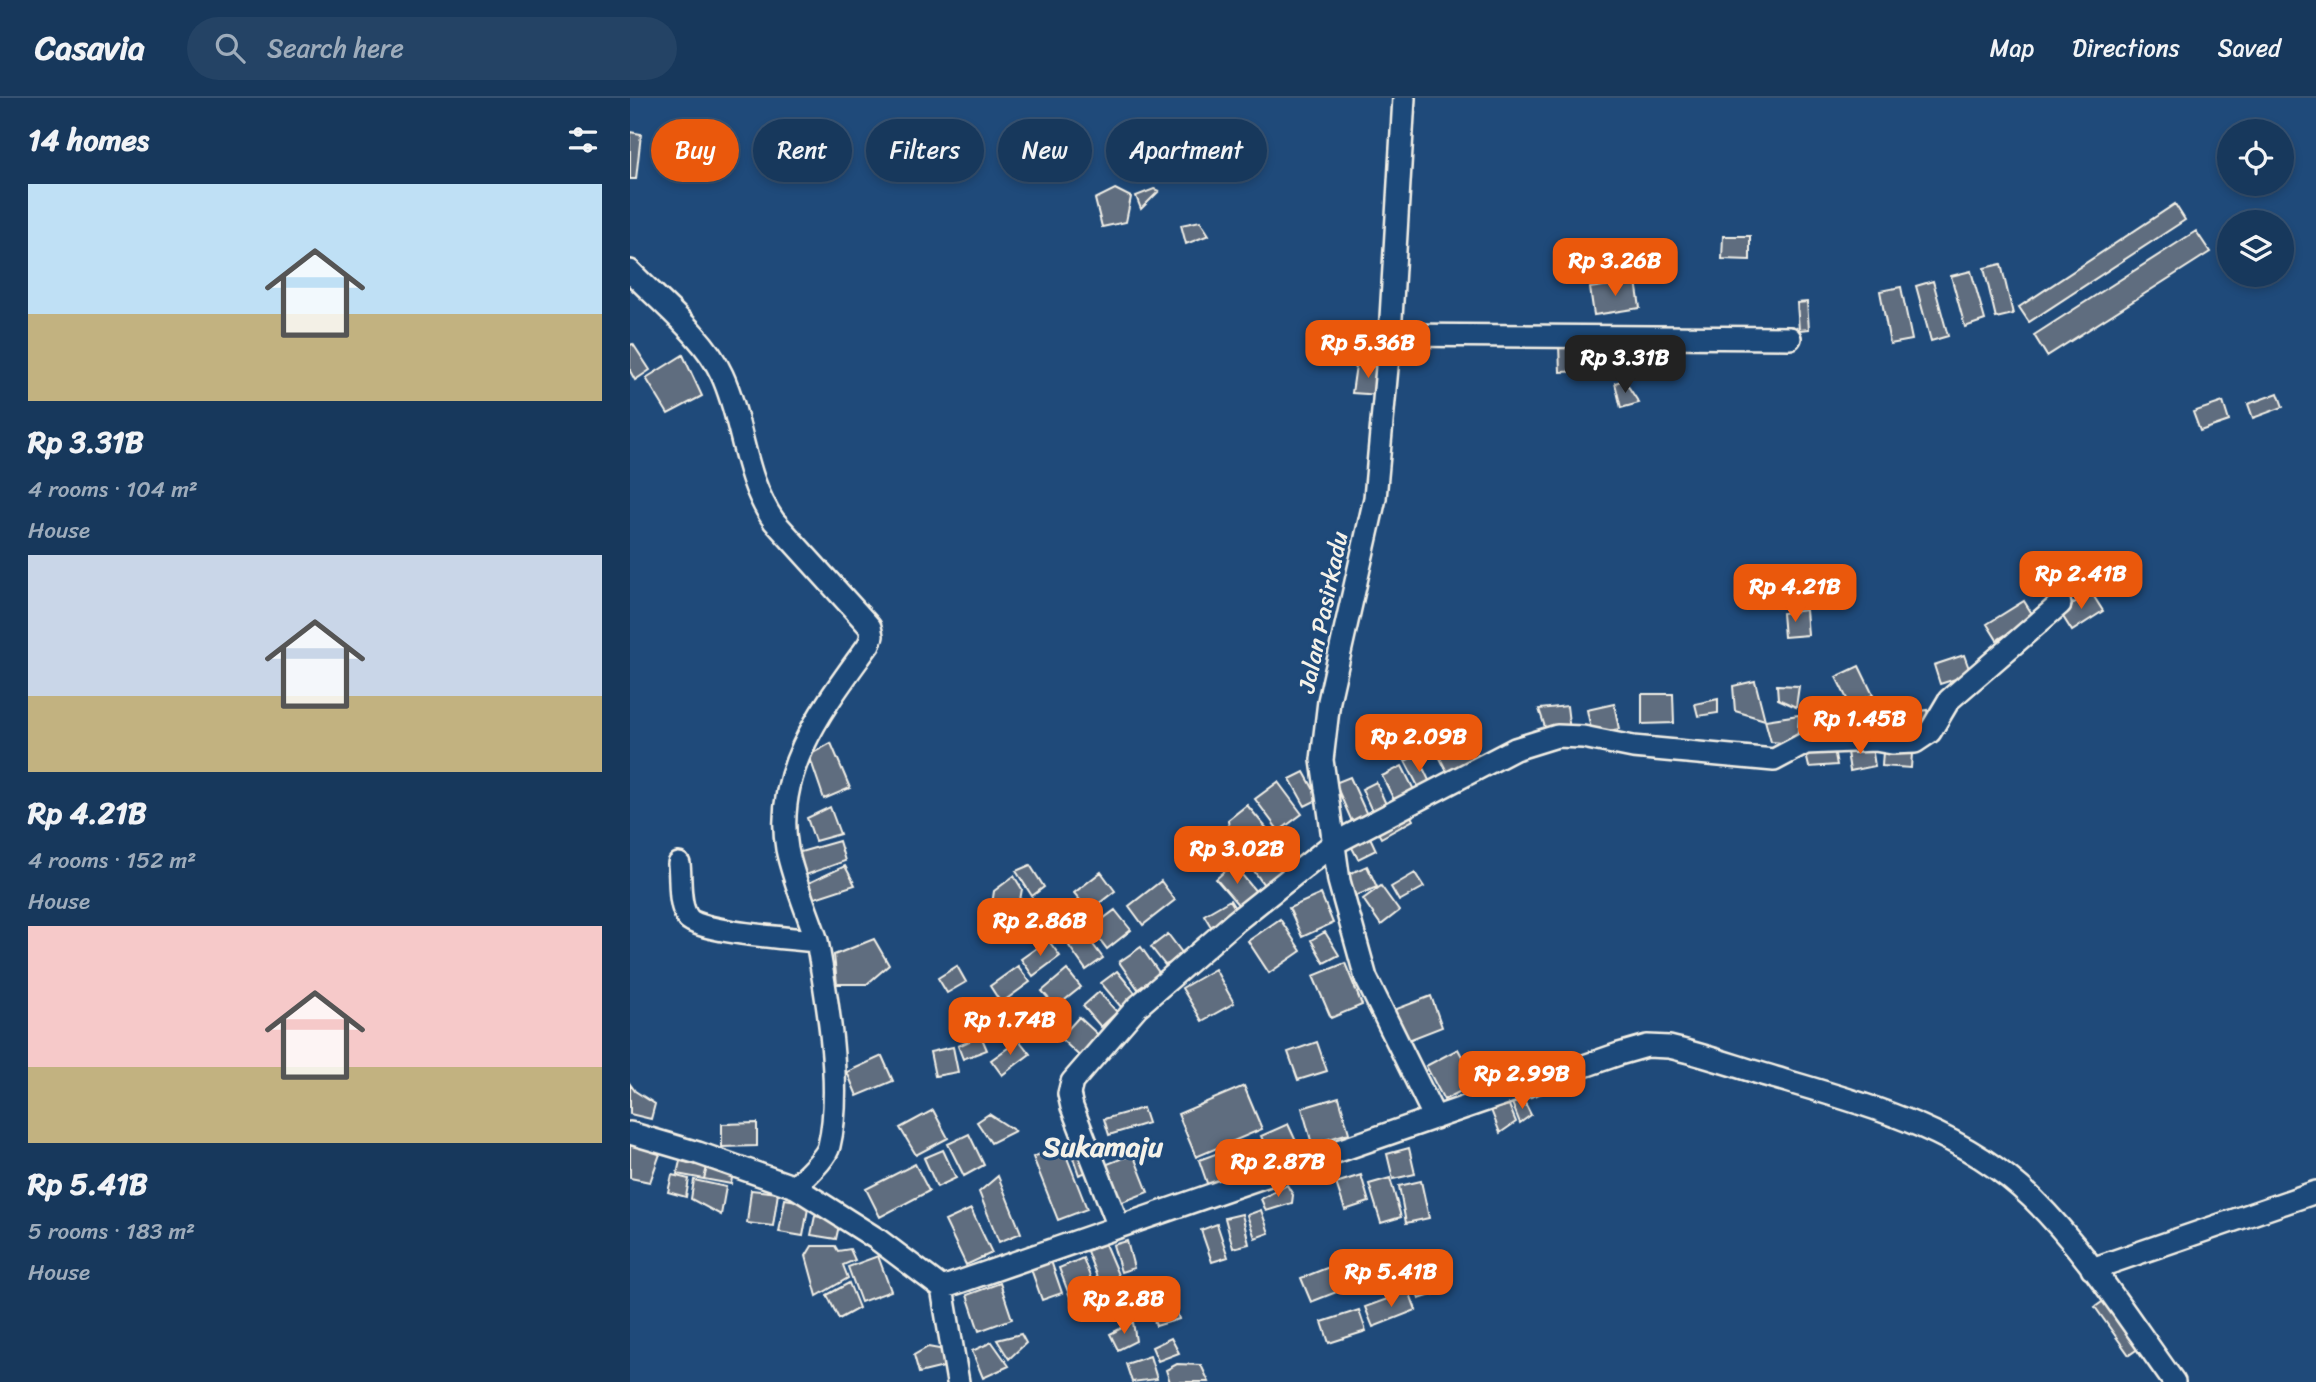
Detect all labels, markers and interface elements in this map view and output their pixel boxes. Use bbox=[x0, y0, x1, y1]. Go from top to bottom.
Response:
search box bbox=[187, 17, 677, 80]
text: Casavia bbox=[35, 19, 145, 77]
text: Search here bbox=[267, 25, 404, 71]
text: Map bbox=[1990, 27, 2034, 69]
text: Directions bbox=[2072, 27, 2180, 69]
text: Saved bbox=[2218, 27, 2281, 69]
icon: search bbox=[211, 29, 249, 67]
text: 14 homes bbox=[28, 113, 149, 167]
chip: Buy bbox=[651, 119, 739, 182]
chip: Rent bbox=[753, 119, 852, 182]
chip: Filters bbox=[866, 119, 984, 182]
chip: New bbox=[998, 119, 1092, 182]
chip: Apartment bbox=[1106, 119, 1267, 182]
map controls bbox=[2217, 119, 2294, 287]
button: locate bbox=[2217, 119, 2294, 196]
icon: filters bbox=[564, 121, 602, 159]
button: layers bbox=[2217, 210, 2294, 287]
icon: home bbox=[252, 230, 378, 356]
pin: Rp 3.26B bbox=[1543, 238, 1687, 298]
text: Rp 3.26B bbox=[1569, 240, 1661, 281]
pin: Rp 5.36B bbox=[1296, 320, 1440, 380]
text: Rp 5.36B bbox=[1321, 322, 1415, 363]
pin: Rp 3.31B bbox=[1553, 336, 1697, 395]
text: Rp 3.31B bbox=[1581, 337, 1669, 378]
text: Rp 3.31B bbox=[28, 415, 144, 469]
text: 4 rooms · 104 m² bbox=[28, 469, 198, 510]
text: House bbox=[28, 510, 90, 551]
street label: Jalan Pasirkadu bbox=[1285, 527, 1361, 698]
pin: Rp 2.41B bbox=[2009, 552, 2153, 611]
text: Rp 2.41B bbox=[2035, 553, 2127, 594]
pin: Rp 4.21B bbox=[1723, 564, 1867, 624]
text: Rp 4.21B bbox=[1749, 566, 1841, 607]
icon: home bbox=[252, 601, 378, 727]
pin: Rp 1.45B bbox=[1788, 696, 1932, 756]
text: Rp 1.45B bbox=[1814, 698, 1906, 739]
pin: Rp 2.09B bbox=[1347, 714, 1491, 774]
text: Rp 2.09B bbox=[1371, 716, 1467, 757]
text: Rp 4.21B bbox=[28, 786, 147, 840]
pin: Rp 3.02B bbox=[1165, 826, 1309, 886]
text: Rp 3.02B bbox=[1190, 828, 1284, 869]
text: 4 rooms · 152 m² bbox=[28, 840, 196, 881]
text: House bbox=[28, 881, 90, 922]
pin: Rp 2.86B bbox=[968, 898, 1112, 958]
text: Rp 2.86B bbox=[993, 900, 1087, 941]
icon: home bbox=[252, 972, 378, 1098]
pin: Rp 1.74B bbox=[938, 998, 1082, 1057]
text: Rp 1.74B bbox=[965, 999, 1055, 1040]
pin: Rp 2.99B bbox=[1450, 1052, 1594, 1111]
text: Rp 2.99B bbox=[1474, 1053, 1570, 1094]
district label: Sukamaju bbox=[1042, 1122, 1164, 1171]
pin: Rp 2.87B bbox=[1206, 1140, 1350, 1199]
text: Rp 2.87B bbox=[1231, 1141, 1325, 1182]
text: Rp 5.41B bbox=[28, 1157, 148, 1211]
text: 5 rooms · 183 m² bbox=[28, 1211, 195, 1252]
pin: Rp 5.41B bbox=[1319, 1250, 1463, 1309]
text: Rp 5.41B bbox=[1345, 1251, 1437, 1292]
text: House bbox=[28, 1252, 90, 1293]
pin: Rp 2.8B bbox=[1059, 1276, 1189, 1336]
text: Rp 2.8B bbox=[1084, 1278, 1164, 1319]

